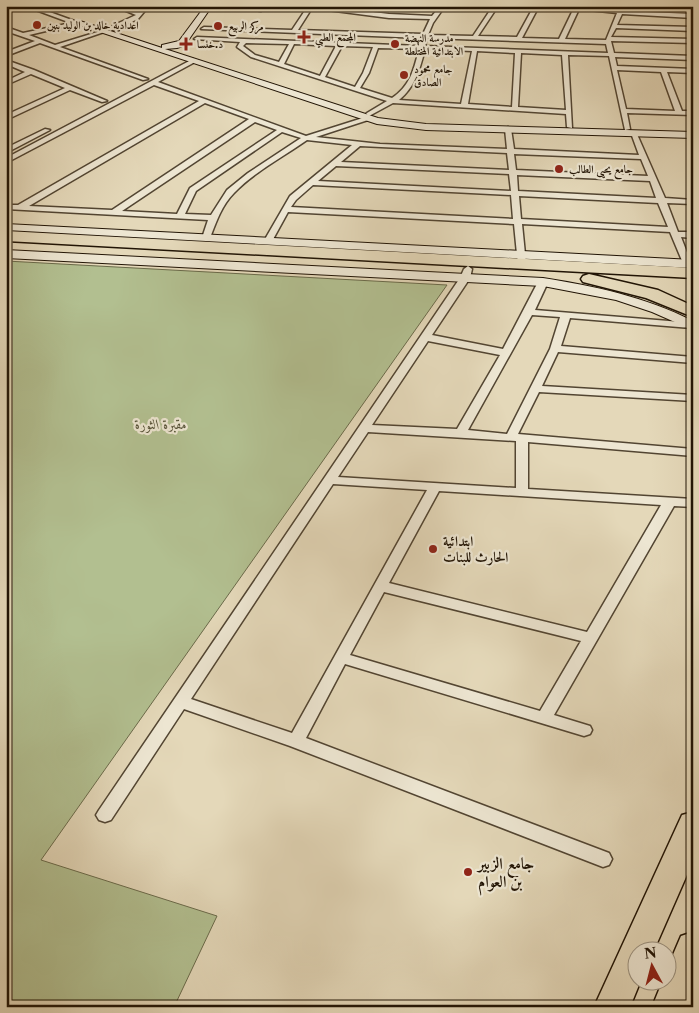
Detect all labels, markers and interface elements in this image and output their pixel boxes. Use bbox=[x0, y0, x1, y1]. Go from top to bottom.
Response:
place label: اعدادية خالد بن الوليد بنين bbox=[47, 18, 139, 33]
marker: اعدادية خالد بن الوليد بنين bbox=[31, 19, 43, 31]
place label: مركز الربيع bbox=[228, 19, 264, 37]
marker: مركز الربيع bbox=[212, 20, 224, 32]
marker: المجمع الطبي bbox=[297, 30, 311, 44]
place label: المجمع الطبي bbox=[315, 30, 356, 48]
place label: مدرسة النهضة الابتدائية المختلطة bbox=[405, 31, 463, 58]
marker: د.خنسا bbox=[179, 37, 193, 51]
place label: د.خنسا bbox=[197, 37, 223, 51]
marker: مدرسة النهضة الابتدائية المختلطة bbox=[389, 38, 401, 50]
place label: جامع محمود الصادق bbox=[414, 62, 453, 89]
marker: جامع محمود الصادق bbox=[398, 69, 410, 81]
place label: جامع يحيى الطالب bbox=[569, 162, 633, 180]
marker: جامع يحيى الطالب bbox=[553, 163, 565, 175]
park label: مقبرة الثورة bbox=[134, 415, 187, 433]
place label: ابتدائية الحارث للبنات bbox=[443, 532, 508, 566]
marker: ابتدائية الحارث للبنات bbox=[427, 543, 439, 555]
place label: جامع الزبير بن العوام bbox=[476, 853, 535, 896]
marker: جامع الزبير بن العوام bbox=[462, 866, 474, 878]
north arrow bbox=[626, 940, 676, 990]
text: N bbox=[643, 943, 658, 963]

